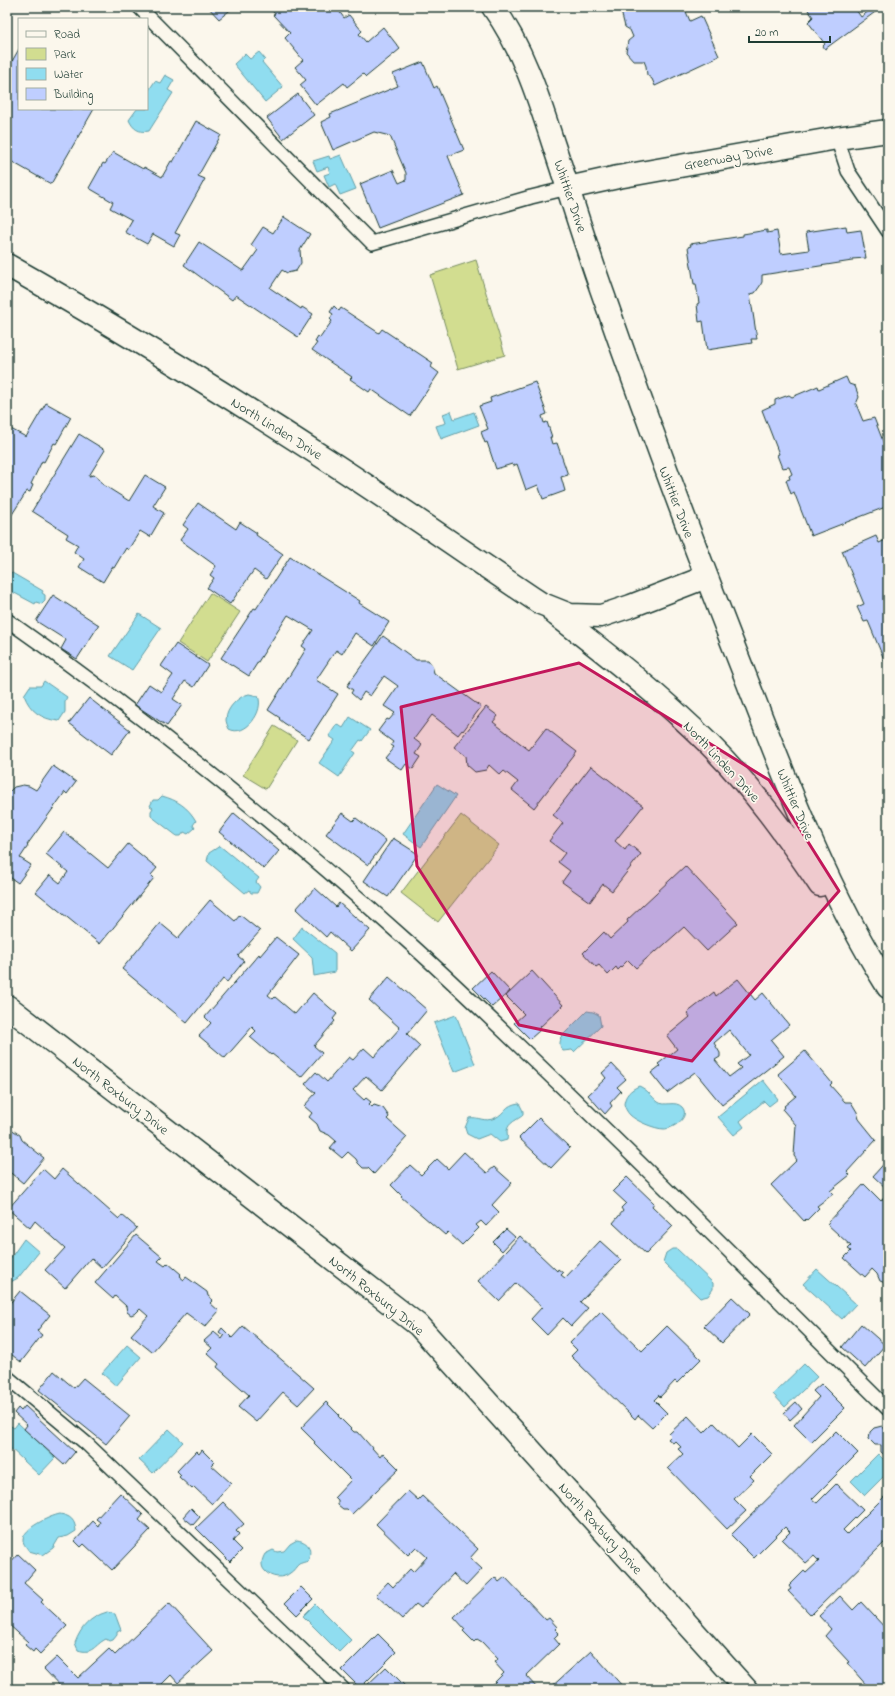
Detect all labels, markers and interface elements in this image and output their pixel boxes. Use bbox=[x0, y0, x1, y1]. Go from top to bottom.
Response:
legend bbox=[18, 18, 148, 110]
scale bar bbox=[749, 18, 830, 44]
text: 20 m bbox=[755, 24, 778, 42]
text: Road bbox=[54, 26, 80, 44]
text: Park bbox=[54, 46, 76, 64]
text: Water bbox=[54, 66, 83, 84]
text: Building bbox=[53, 86, 93, 105]
street label: Greenway Drive bbox=[682, 140, 775, 178]
street label: Whittier Drive bbox=[547, 157, 592, 236]
street label: North Linden Drive bbox=[226, 393, 327, 466]
street label: Whittier Drive bbox=[652, 464, 699, 542]
street label: North Linden Drive bbox=[678, 717, 765, 808]
street label: Whittier Drive bbox=[770, 766, 819, 844]
street label: North Roxbury Drive bbox=[67, 1052, 173, 1142]
street label: North Roxbury Drive bbox=[323, 1251, 429, 1343]
street label: North Roxbury Drive bbox=[552, 1478, 647, 1581]

